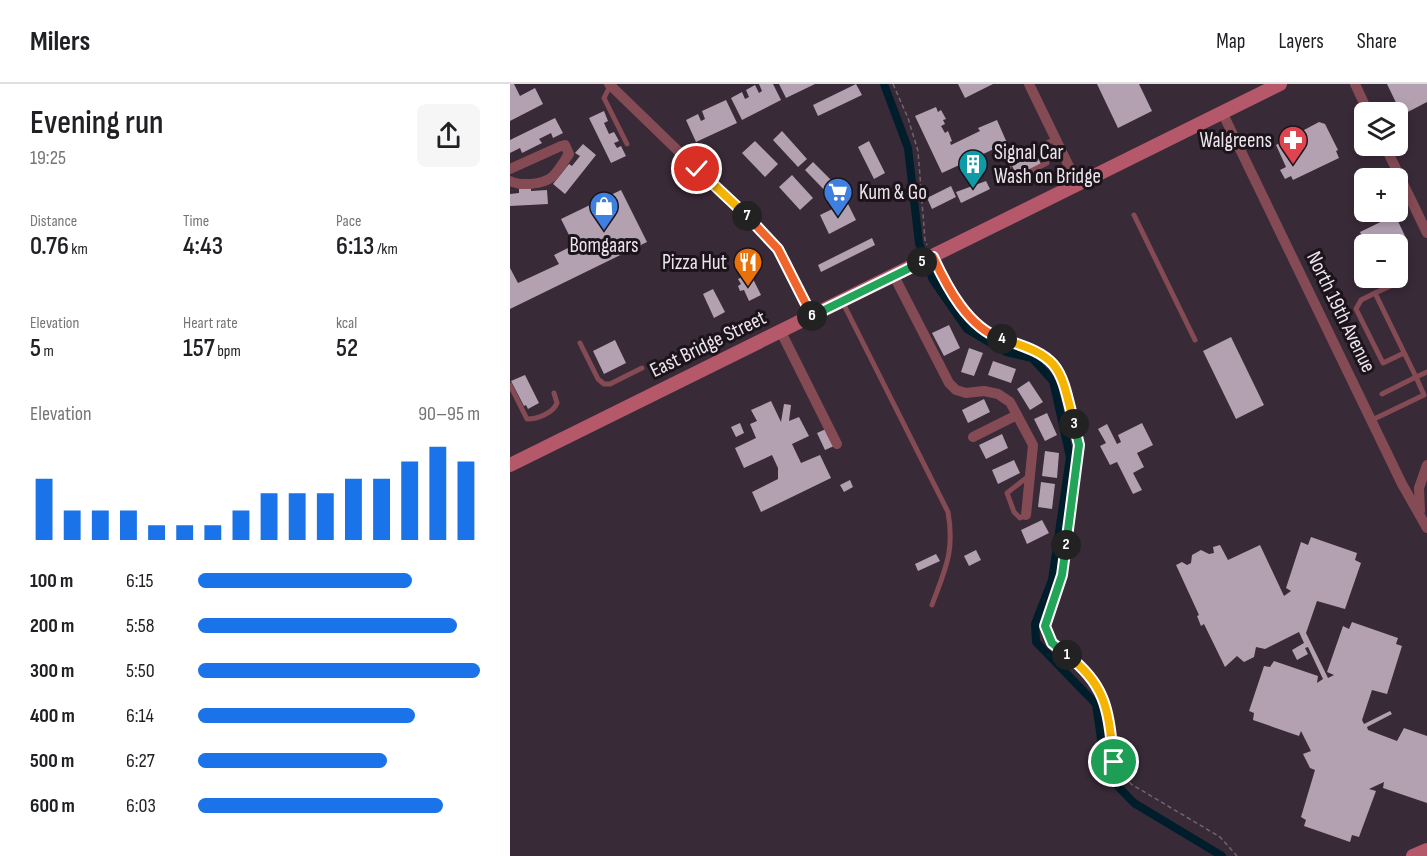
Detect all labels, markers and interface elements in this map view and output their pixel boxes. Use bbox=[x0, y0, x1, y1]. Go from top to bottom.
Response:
text: Milers bbox=[30, 25, 90, 58]
text: Map bbox=[1216, 29, 1245, 54]
text: Layers bbox=[1278, 29, 1324, 54]
text: Share bbox=[1357, 29, 1397, 54]
map controls bbox=[1354, 102, 1408, 288]
button: layers bbox=[1354, 102, 1408, 156]
text: Evening run bbox=[30, 103, 164, 143]
button: share bbox=[417, 104, 480, 167]
pharmacy icon: Walgreens bbox=[1277, 124, 1309, 166]
place label: Walgreens bbox=[1199, 128, 1272, 153]
place label: Signal Car Wash on Bridge bbox=[994, 140, 1101, 189]
pin bbox=[671, 143, 722, 194]
text: 19:25 bbox=[30, 146, 66, 170]
building icon: Signal Car Wash on Bridge bbox=[957, 148, 989, 190]
icon: check bbox=[680, 152, 713, 185]
button: + bbox=[1354, 168, 1408, 222]
supermarket icon: Kum & Go bbox=[822, 176, 854, 218]
place label: Kum & Go bbox=[859, 180, 927, 205]
shop icon: Bomgaars bbox=[588, 190, 620, 232]
pin: 7 bbox=[732, 201, 762, 231]
text: 7 bbox=[744, 206, 750, 225]
text: Distance bbox=[30, 212, 77, 231]
text: Time bbox=[183, 212, 209, 231]
text: Pace bbox=[336, 212, 361, 231]
text: 0.76 bbox=[30, 231, 69, 262]
text: 4:43 bbox=[183, 231, 223, 262]
text: 6:13 bbox=[336, 231, 374, 262]
place label: Bomgaars bbox=[569, 233, 639, 258]
button: − bbox=[1354, 234, 1408, 288]
text: km bbox=[69, 240, 88, 259]
text: /km bbox=[374, 240, 398, 259]
restaurant icon: Pizza Hut bbox=[732, 246, 764, 288]
pin: 5 bbox=[907, 247, 937, 277]
street label: North 19th Avenue bbox=[1301, 248, 1381, 376]
place label: Pizza Hut bbox=[662, 250, 727, 275]
text: 5 bbox=[918, 252, 926, 271]
pin: 6 bbox=[797, 301, 827, 331]
street label: East Bridge Street bbox=[646, 305, 770, 383]
text: 6 bbox=[808, 306, 816, 325]
text: Elevation bbox=[30, 314, 79, 333]
text: Heart rate bbox=[183, 314, 238, 333]
text: kcal bbox=[336, 314, 357, 333]
pin: 4 bbox=[987, 324, 1017, 354]
text: 4 bbox=[998, 329, 1006, 348]
text: 5 bbox=[30, 333, 41, 364]
text: 157 bbox=[183, 333, 215, 364]
text: 52 bbox=[336, 333, 358, 364]
text: m bbox=[41, 342, 54, 361]
text: bpm bbox=[215, 342, 241, 361]
text: Elevation bbox=[30, 402, 92, 426]
text: 90–95 m bbox=[418, 402, 480, 426]
pin: 3 bbox=[1059, 409, 1089, 439]
text: 3 bbox=[1070, 414, 1078, 433]
pin: 2 bbox=[1051, 530, 1081, 560]
text: 2 bbox=[1062, 535, 1070, 554]
text: 100 m bbox=[30, 569, 73, 593]
text: 6:15 bbox=[126, 569, 154, 593]
text: 200 m bbox=[30, 614, 74, 638]
text: 5:58 bbox=[126, 614, 155, 638]
pin: 1 bbox=[1052, 640, 1082, 670]
text: 1 bbox=[1064, 645, 1070, 664]
text: 300 m bbox=[30, 659, 74, 683]
text: 5:50 bbox=[126, 659, 155, 683]
text: 400 m bbox=[30, 704, 75, 728]
text: 6:14 bbox=[126, 704, 154, 728]
pin bbox=[1088, 736, 1139, 787]
icon: arrive bbox=[1097, 745, 1130, 778]
text: 500 m bbox=[30, 749, 74, 773]
text: 6:27 bbox=[126, 749, 155, 773]
text: 600 m bbox=[30, 794, 75, 818]
text: 6:03 bbox=[126, 794, 156, 818]

